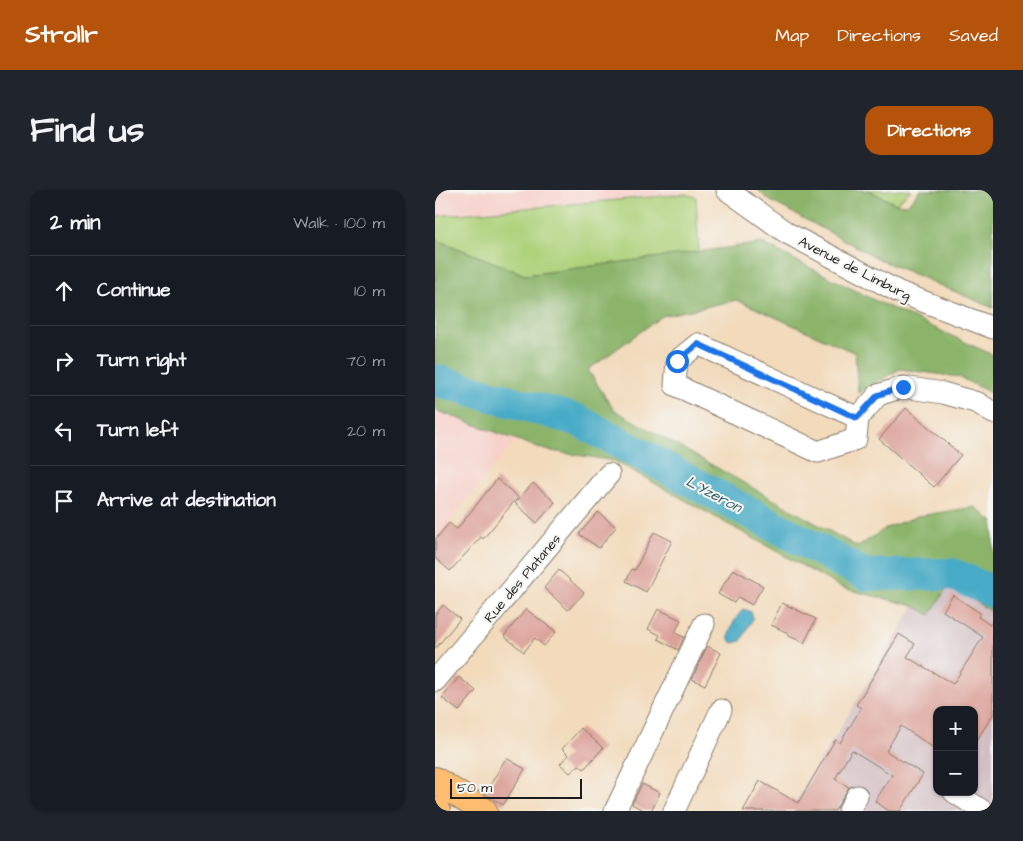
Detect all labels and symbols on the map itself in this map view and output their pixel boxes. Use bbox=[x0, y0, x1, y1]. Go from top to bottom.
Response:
street label: Avenue de Limburg bbox=[795, 232, 914, 306]
route start bbox=[666, 350, 689, 373]
route end bbox=[892, 376, 915, 399]
water label: L'Yzeron bbox=[682, 471, 747, 519]
street label: Rue des Platanes bbox=[480, 530, 566, 627]
scale bar bbox=[450, 776, 583, 799]

